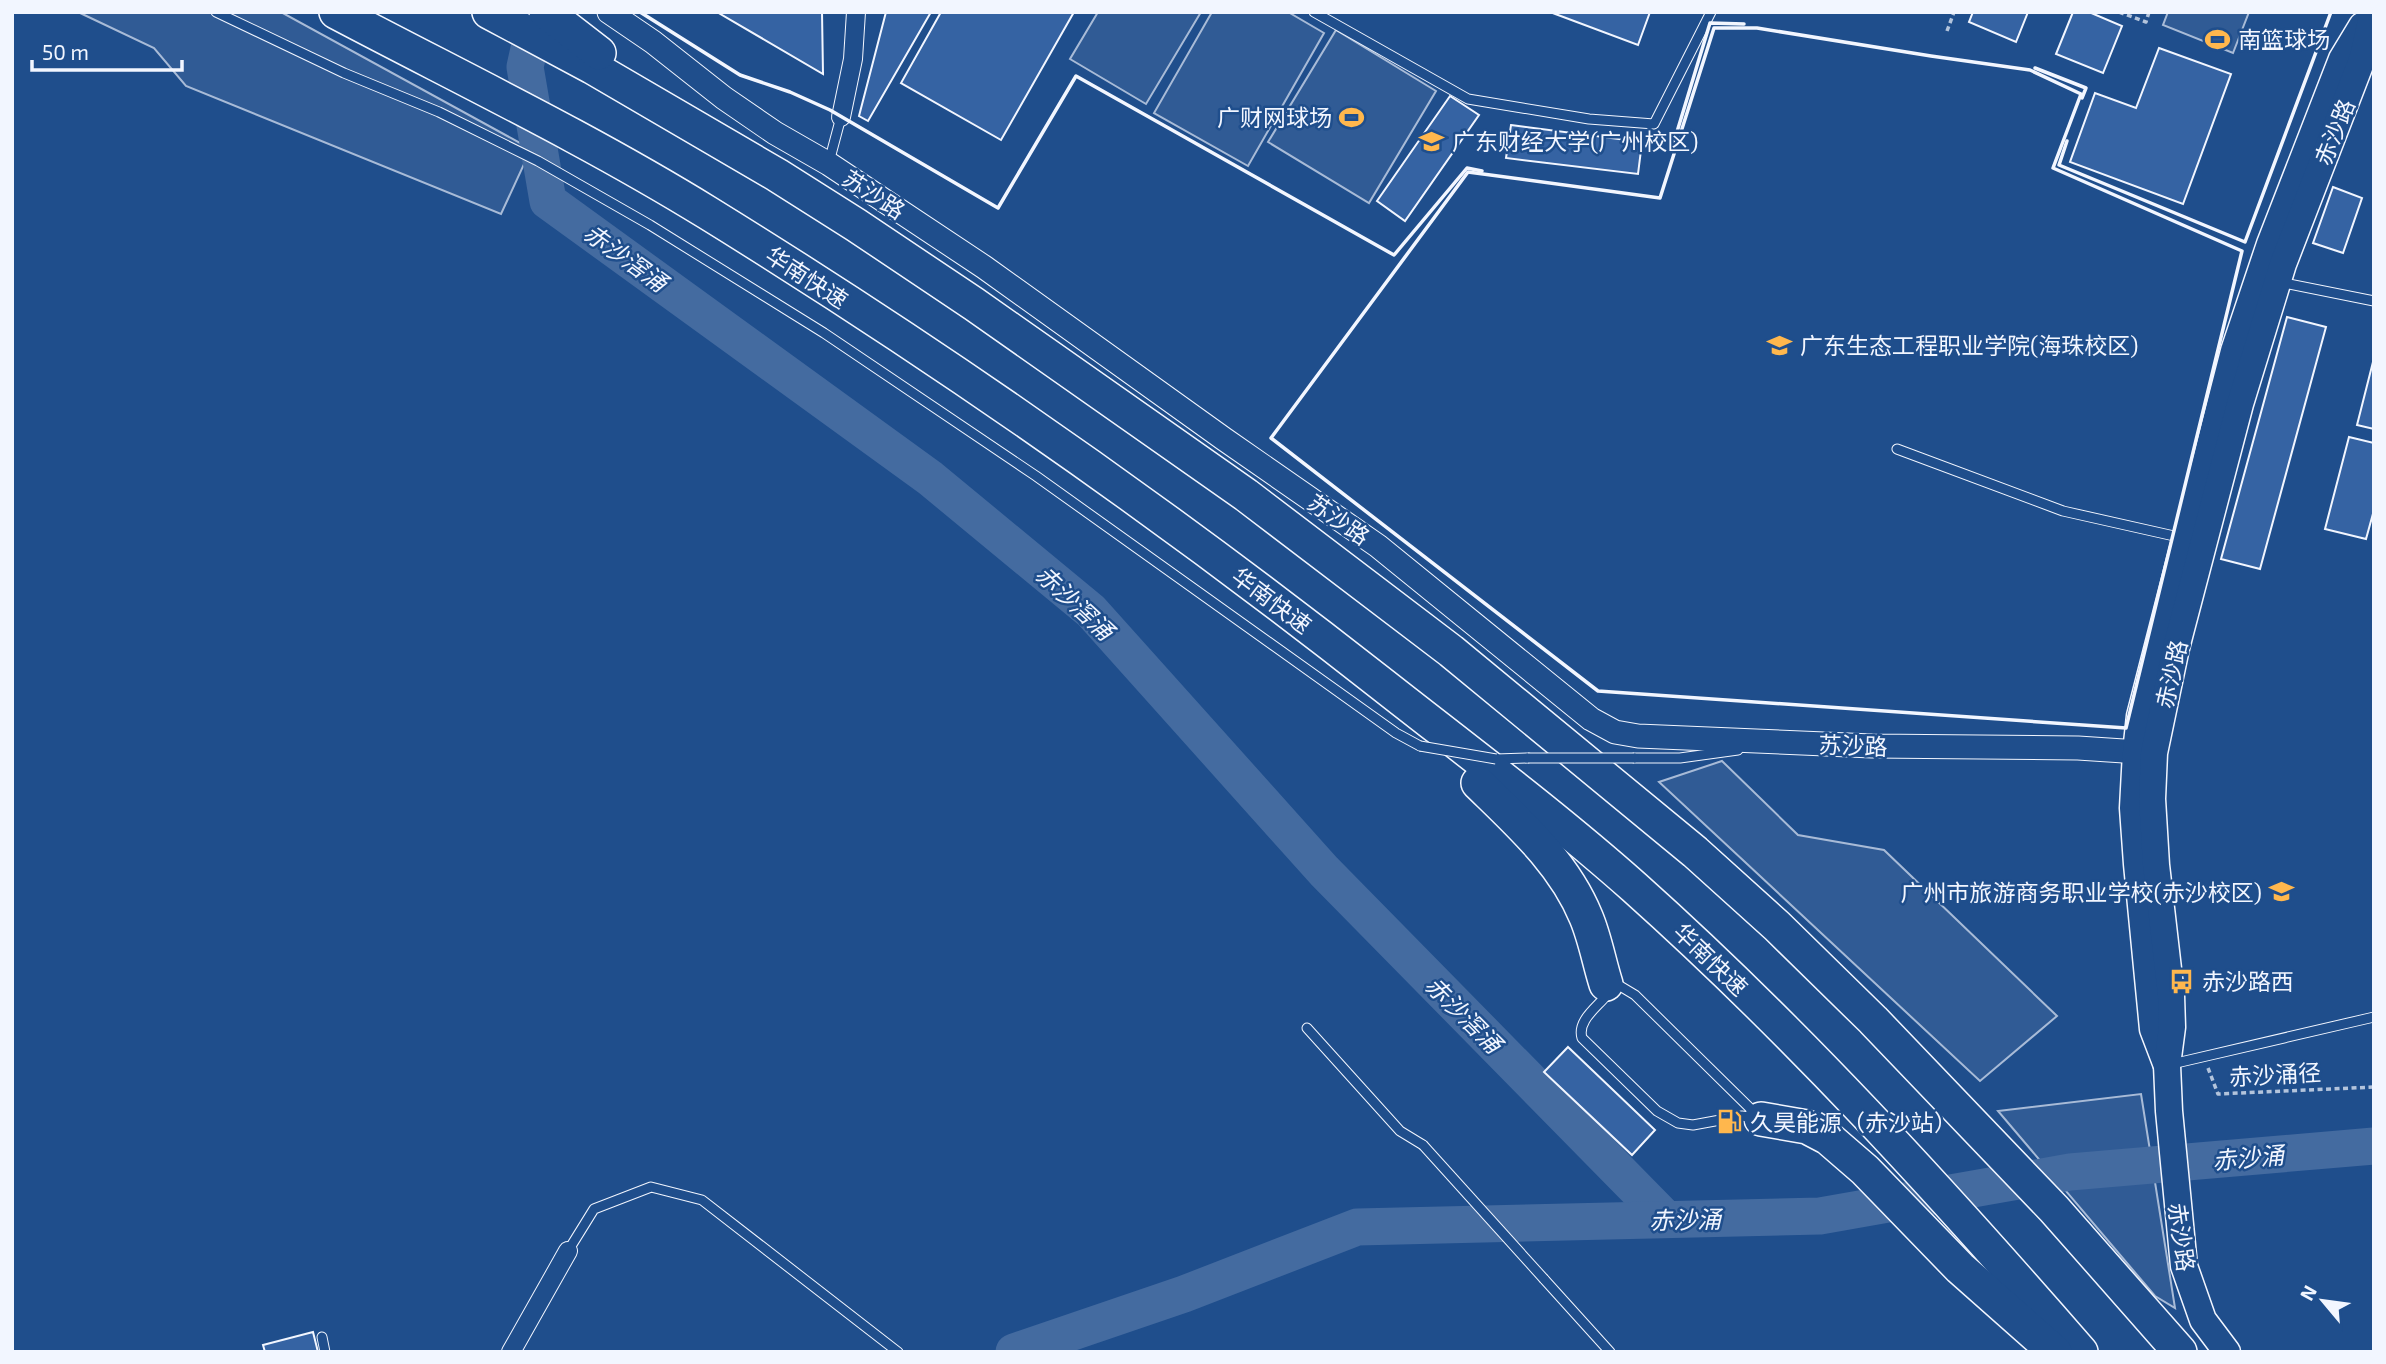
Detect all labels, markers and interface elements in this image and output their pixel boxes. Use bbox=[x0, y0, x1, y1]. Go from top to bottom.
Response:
sports icon: 南篮球场 bbox=[2204, 25, 2232, 53]
place label: 南篮球场 bbox=[2238, 25, 2330, 53]
scale bar bbox=[32, 28, 182, 72]
text: 50 m bbox=[42, 39, 89, 64]
street label: 赤沙路 bbox=[2308, 95, 2360, 169]
place label: 广财网球场 bbox=[1217, 103, 1332, 131]
sports icon: 广财网球场 bbox=[1338, 103, 1366, 131]
school or university icon: 广东财经大学(广州校区) bbox=[1418, 127, 1446, 155]
place label: 广东财经大学(广州校区) bbox=[1452, 127, 1699, 155]
street label: 苏沙路 bbox=[837, 163, 911, 225]
water label: 赤沙滘涌 bbox=[579, 217, 676, 299]
street label: 华南快速 bbox=[761, 240, 853, 314]
school or university icon: 广东生态工程职业学院(海珠校区) bbox=[1766, 331, 1794, 359]
place label: 广东生态工程职业学院(海珠校区) bbox=[1800, 331, 2139, 359]
street label: 苏沙路 bbox=[1303, 488, 1375, 550]
water label: 赤沙滘涌 bbox=[1030, 559, 1122, 647]
street label: 华南快速 bbox=[1227, 561, 1317, 639]
street label: 赤沙路 bbox=[2150, 637, 2192, 711]
street label: 苏沙路 bbox=[1818, 730, 1888, 760]
place label: 广州市旅游商务职业学校(赤沙校区) bbox=[1900, 878, 2262, 906]
school or university icon: 广州市旅游商务职业学校(赤沙校区) bbox=[2268, 878, 2296, 906]
street label: 华南快速 bbox=[1668, 917, 1754, 1001]
bus stop icon: 赤沙路西 bbox=[2168, 967, 2196, 995]
place label: 赤沙路西 bbox=[2202, 967, 2294, 995]
water label: 赤沙滘涌 bbox=[1420, 970, 1510, 1060]
street label: 赤沙涌径 bbox=[2228, 1058, 2322, 1090]
fuel station icon: 久昊能源（赤沙站） bbox=[1716, 1108, 1744, 1136]
place label: 久昊能源（赤沙站） bbox=[1750, 1108, 1957, 1136]
water label: 赤沙涌 bbox=[2211, 1139, 2288, 1175]
street label: 赤沙路 bbox=[2163, 1201, 2201, 1273]
water label: 赤沙涌 bbox=[1649, 1204, 1724, 1234]
north arrow bbox=[2288, 1266, 2358, 1336]
text: N bbox=[2294, 1281, 2321, 1304]

